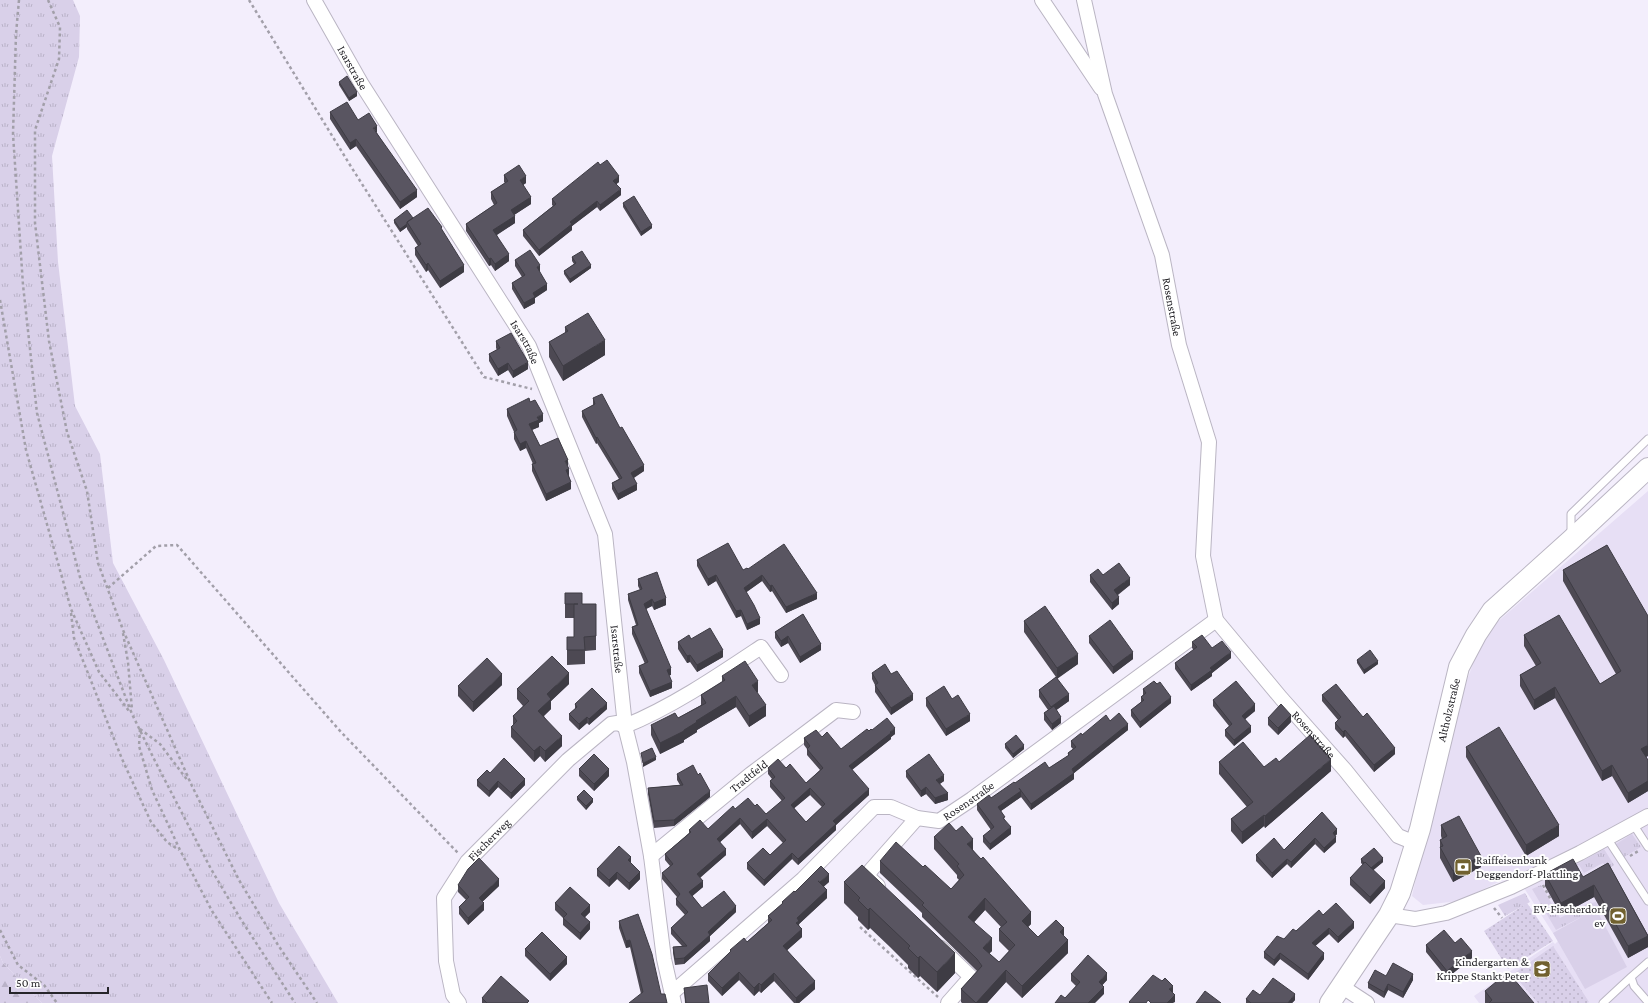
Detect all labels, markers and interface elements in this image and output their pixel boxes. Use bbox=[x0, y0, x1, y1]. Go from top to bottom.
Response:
street label: Isarstraße bbox=[334, 43, 371, 93]
street label: Rosenstraße bbox=[1159, 277, 1184, 337]
street label: Isarstraße bbox=[507, 317, 543, 366]
street label: Isarstraße bbox=[608, 624, 626, 674]
street label: Altholzstraße bbox=[1434, 677, 1463, 743]
street label: Rosenstraße bbox=[1289, 708, 1338, 761]
street label: Tradtfeld bbox=[727, 757, 771, 796]
street label: Rosenstraße bbox=[940, 778, 997, 823]
street label: Fischerweg bbox=[465, 815, 513, 864]
place label: Raiffeisenbank Deggendorf-Plattling bbox=[1476, 853, 1578, 881]
bank icon: Raiffeisenbank Deggendorf-Plattling bbox=[1453, 857, 1473, 877]
place label: EV-Fischerdorf ev bbox=[1533, 902, 1606, 930]
sports icon: EV-Fischerdorf ev bbox=[1608, 906, 1628, 926]
place label: Kindergarten & Krippe Stankt Peter bbox=[1437, 955, 1530, 983]
school or university icon: Kindergarten & Krippe Stankt Peter bbox=[1532, 959, 1552, 979]
scale bar bbox=[10, 969, 108, 995]
text: 50 m bbox=[16, 976, 41, 990]

